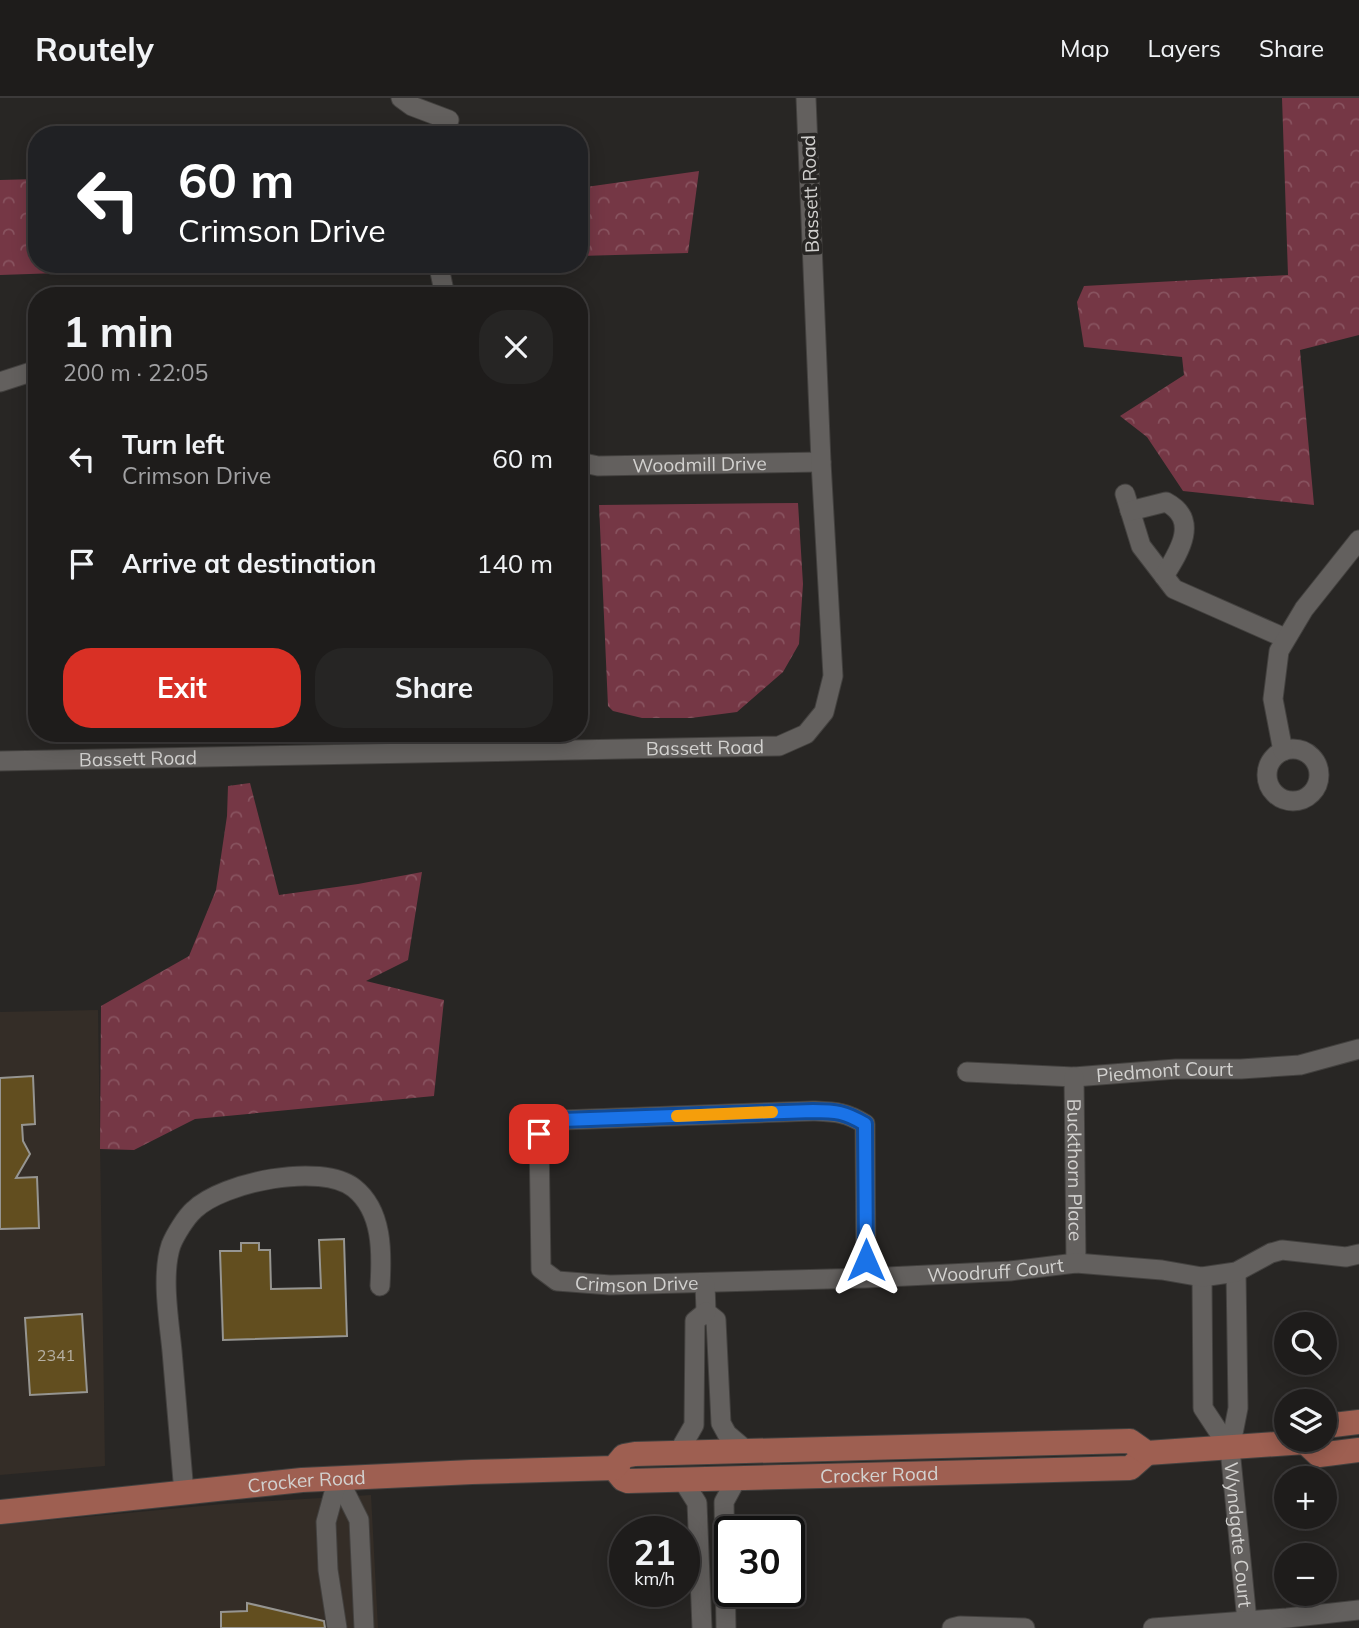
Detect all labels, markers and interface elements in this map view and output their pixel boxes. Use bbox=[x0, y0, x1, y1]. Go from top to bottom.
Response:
text: Routely bbox=[35, 28, 154, 69]
text: Map bbox=[1060, 33, 1109, 63]
text: Layers bbox=[1147, 33, 1221, 63]
text: Share bbox=[1259, 33, 1324, 63]
street label: Bassett Road bbox=[796, 135, 824, 253]
text: 60 m bbox=[178, 149, 294, 210]
icon: left bbox=[63, 154, 154, 245]
text: Crimson Drive bbox=[178, 210, 386, 250]
text: 1 min bbox=[63, 305, 174, 358]
button: close bbox=[479, 310, 553, 384]
text: 200 m · 22:05 bbox=[63, 358, 208, 387]
text: Turn left bbox=[122, 428, 224, 461]
icon: left bbox=[63, 440, 101, 478]
text: 60 m bbox=[492, 442, 553, 475]
street label: Woodmill Drive bbox=[632, 451, 767, 477]
text: Crimson Drive bbox=[122, 461, 271, 490]
icon: arrive bbox=[63, 545, 101, 583]
text: Arrive at destination bbox=[122, 547, 377, 580]
text: 140 m bbox=[477, 547, 553, 580]
button: Exit bbox=[63, 648, 301, 728]
button: Share bbox=[315, 648, 553, 728]
street label: Bassett Road bbox=[646, 734, 764, 761]
street label: Bassett Road bbox=[79, 745, 197, 771]
street label: Piedmont Court bbox=[1095, 1057, 1234, 1087]
street label: Buckthorn Place bbox=[1062, 1099, 1088, 1241]
pin bbox=[509, 1104, 569, 1164]
icon: arrive bbox=[520, 1115, 558, 1153]
position arrow bbox=[829, 1223, 903, 1297]
street label: Woodruff Court bbox=[927, 1253, 1065, 1287]
street label: Crimson Drive bbox=[574, 1270, 699, 1297]
map controls bbox=[1274, 1312, 1337, 1606]
button: search bbox=[1274, 1312, 1337, 1375]
house number: 2341 bbox=[37, 1345, 75, 1365]
button: layers bbox=[1274, 1389, 1337, 1452]
street label: Crocker Road bbox=[820, 1461, 939, 1488]
street label: Wyndgate Court bbox=[1219, 1461, 1258, 1609]
street label: Crocker Road bbox=[246, 1465, 366, 1498]
button: + bbox=[1274, 1466, 1337, 1529]
speed limit sign: 30 bbox=[714, 1516, 805, 1607]
text: 21 bbox=[633, 1530, 676, 1574]
button: − bbox=[1274, 1543, 1337, 1606]
text: km/h bbox=[634, 1567, 675, 1590]

